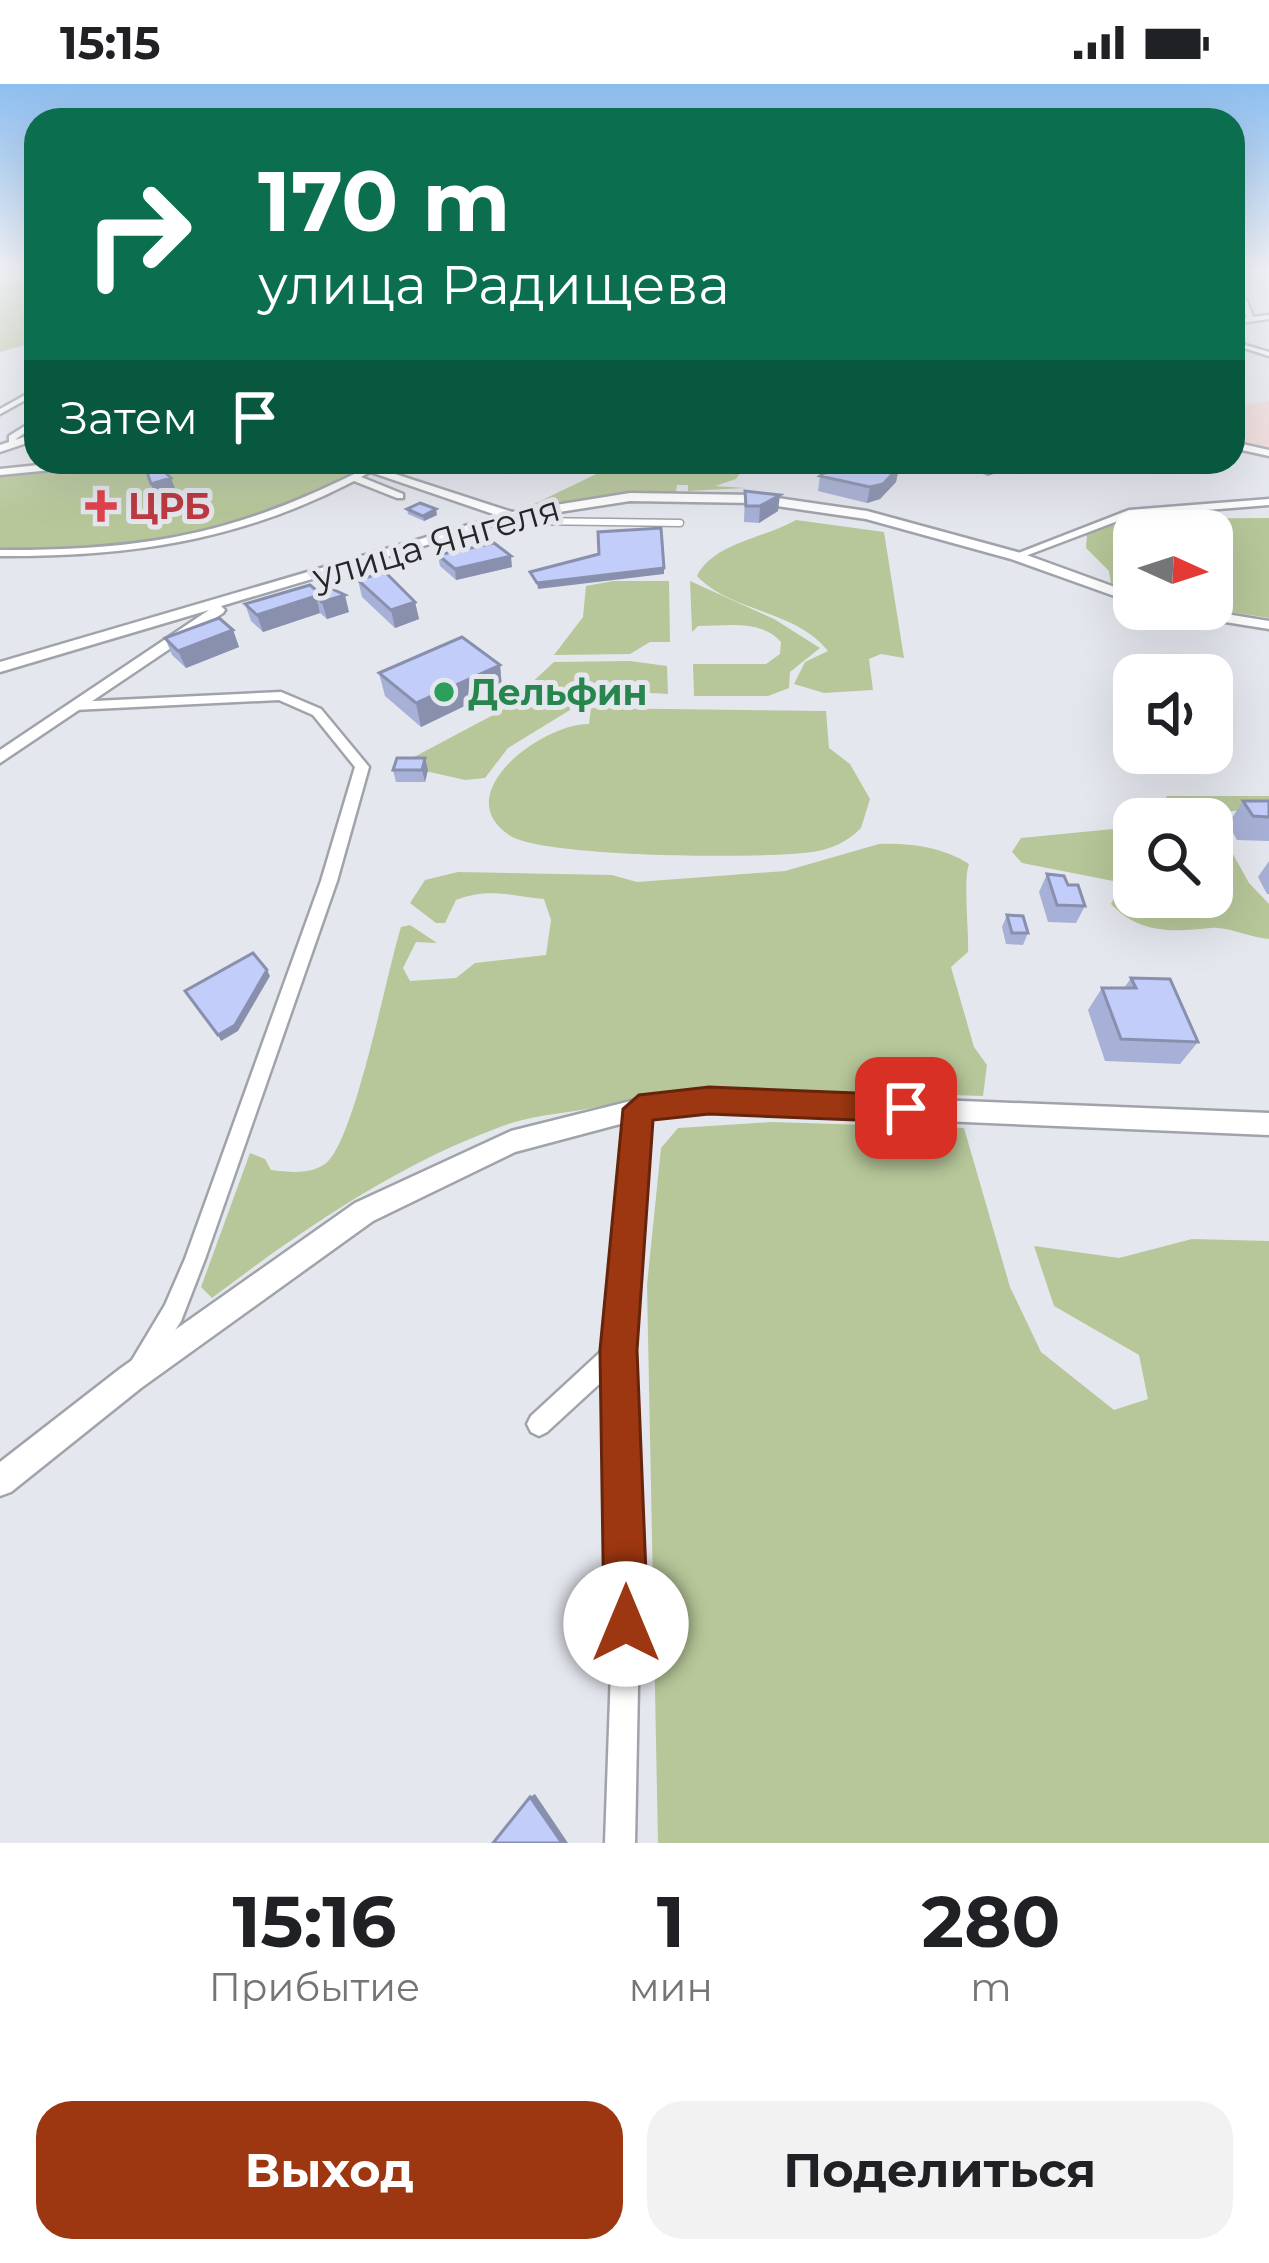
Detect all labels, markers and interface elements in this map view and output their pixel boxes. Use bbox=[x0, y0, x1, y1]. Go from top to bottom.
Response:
text: 15:15 bbox=[60, 15, 161, 70]
text: 170 m bbox=[258, 150, 510, 252]
icon: right bbox=[60, 156, 216, 312]
text: улица Радищева bbox=[258, 252, 730, 318]
icon: arrive bbox=[222, 384, 288, 450]
text: Затем bbox=[60, 390, 198, 445]
place label: ЦРБ bbox=[128, 484, 211, 528]
street label: улица Янгеля bbox=[306, 486, 565, 599]
marker: ЦРБ bbox=[85, 490, 117, 522]
north arrow bbox=[1113, 510, 1233, 630]
map controls bbox=[1113, 510, 1233, 918]
button: sound bbox=[1113, 654, 1233, 774]
place label: Дельфин bbox=[468, 670, 648, 714]
marker: Дельфин bbox=[431, 679, 457, 705]
button: search bbox=[1113, 798, 1233, 918]
pin bbox=[855, 1057, 957, 1159]
icon: arrive bbox=[873, 1075, 939, 1141]
position arrow bbox=[563, 1561, 689, 1687]
text: 15:16 bbox=[232, 1877, 396, 1965]
text: 1 bbox=[657, 1877, 685, 1965]
text: 280 bbox=[921, 1877, 1060, 1965]
text: Прибытие bbox=[209, 1963, 420, 2011]
text: мин bbox=[629, 1963, 713, 2011]
text: m bbox=[970, 1963, 1012, 2011]
button: Выход bbox=[36, 2101, 623, 2239]
button: Поделиться bbox=[647, 2101, 1233, 2239]

